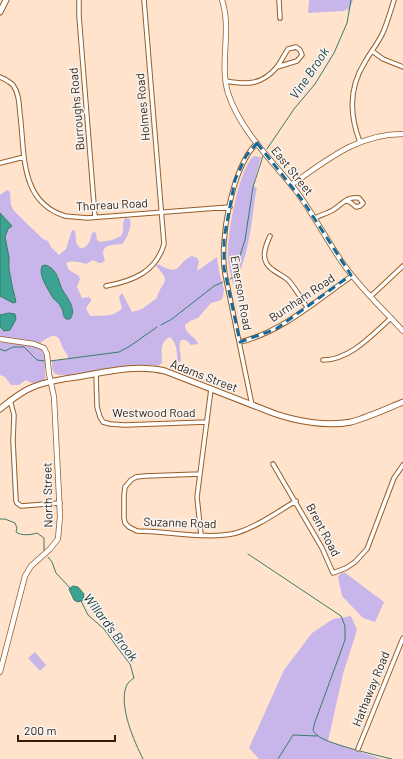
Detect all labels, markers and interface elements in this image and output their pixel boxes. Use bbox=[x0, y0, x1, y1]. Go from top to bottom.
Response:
water label: Vine Brook bbox=[286, 43, 333, 102]
street label: Burroughs Road bbox=[65, 67, 87, 151]
street label: Holmes Road bbox=[132, 73, 152, 142]
street label: East Street bbox=[269, 143, 317, 198]
street label: Thoreau Road bbox=[76, 195, 148, 213]
street label: Emerson Road bbox=[229, 254, 255, 331]
street label: Burnham Road bbox=[266, 270, 337, 324]
street label: Adams Street bbox=[169, 356, 240, 394]
street label: Westwood Road bbox=[112, 405, 196, 419]
street label: North Street bbox=[39, 462, 55, 528]
street label: Brent Road bbox=[304, 501, 344, 558]
street label: Suzanne Road bbox=[143, 514, 217, 530]
water label: Willard's Brook bbox=[80, 590, 142, 665]
street label: Hathaway Road bbox=[349, 649, 392, 728]
scale bar bbox=[18, 717, 115, 743]
text: 200 m bbox=[24, 723, 56, 737]

